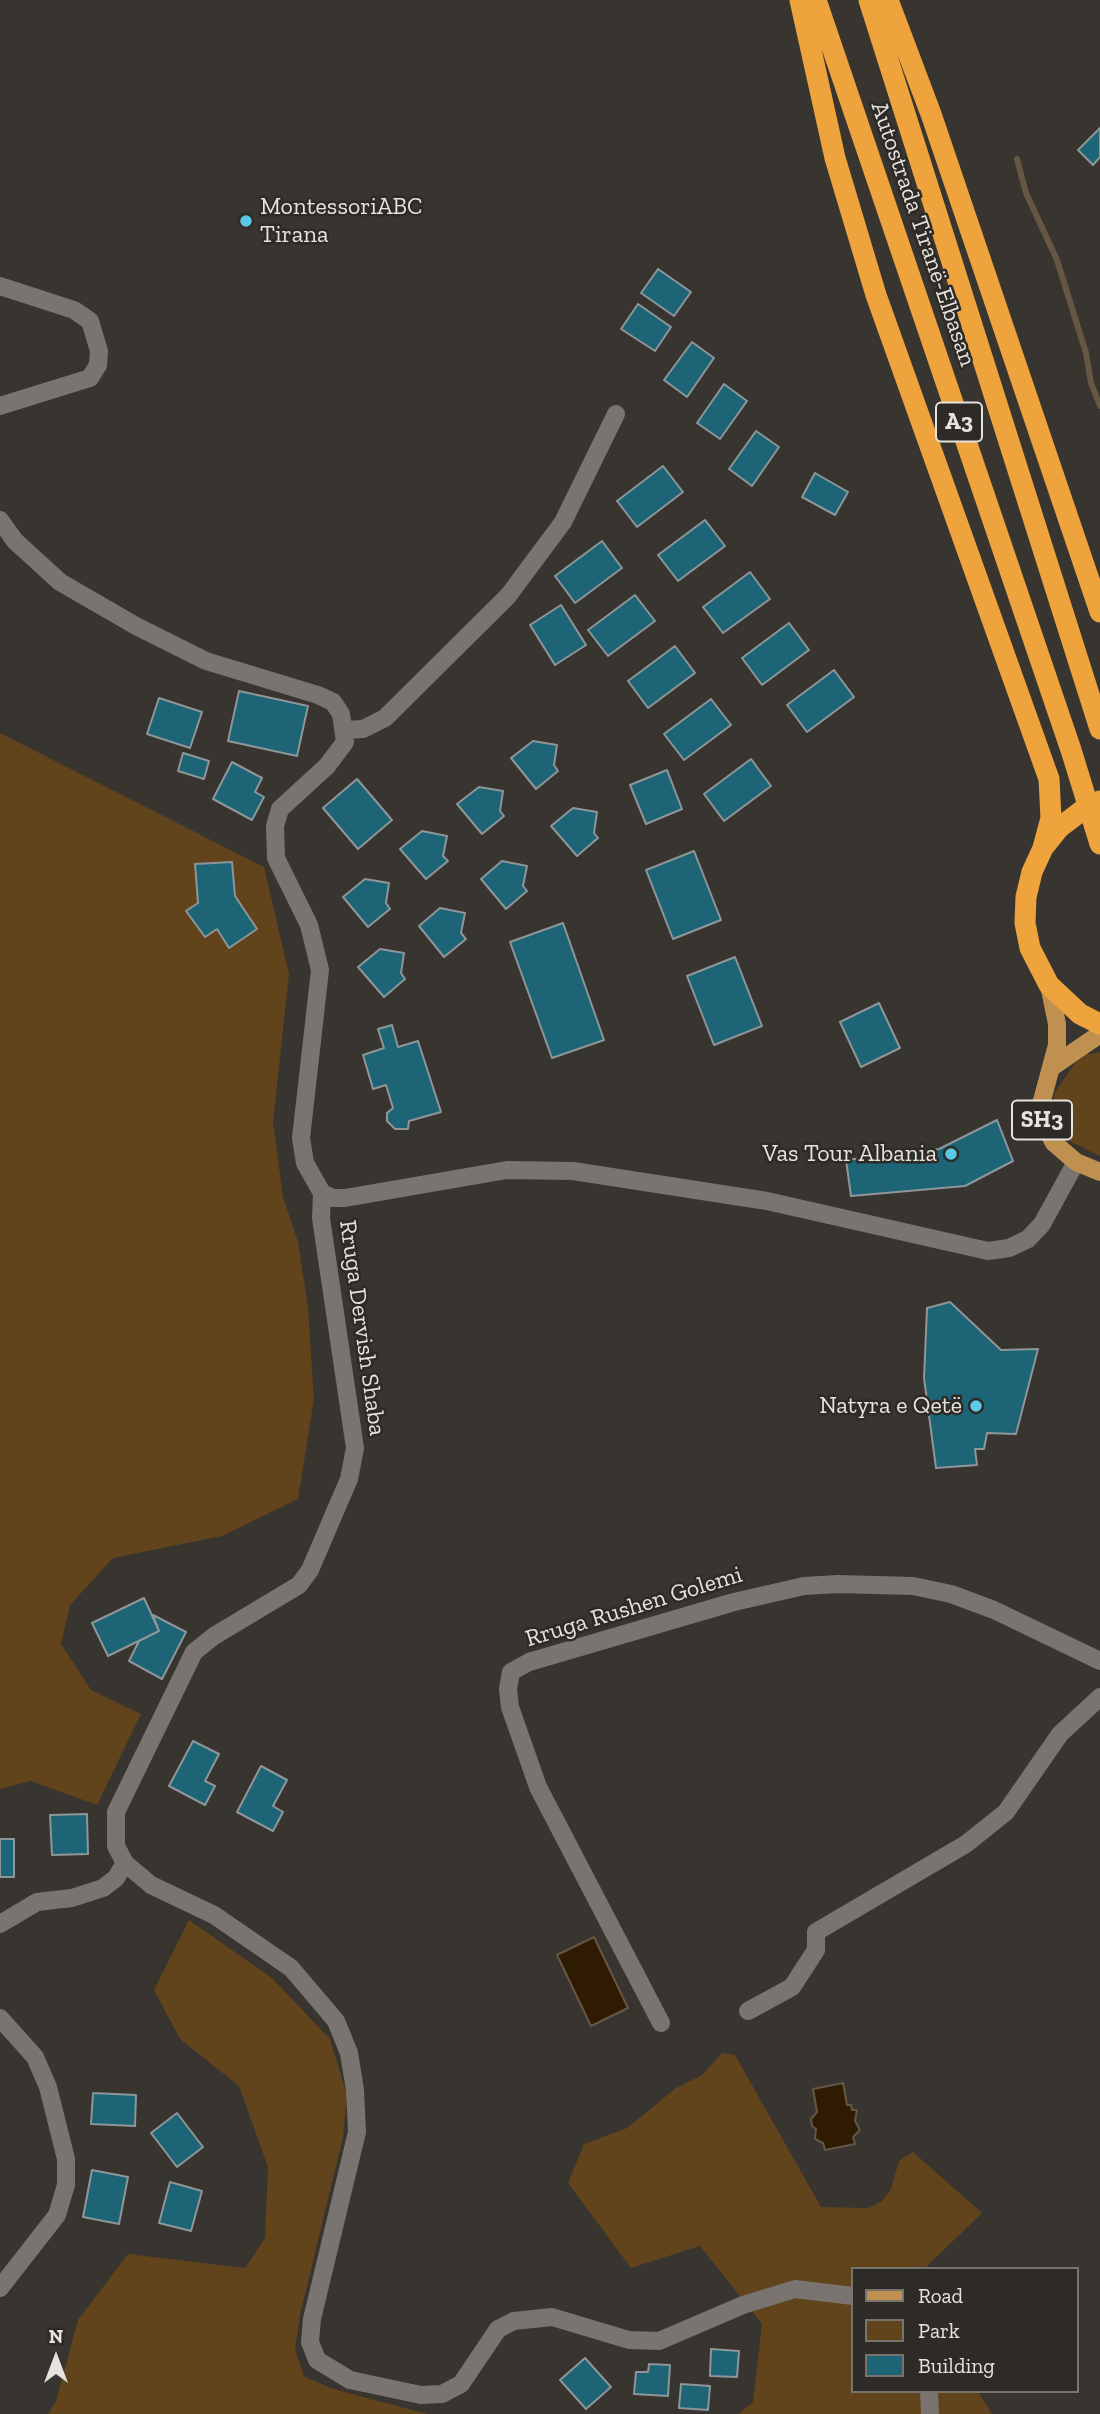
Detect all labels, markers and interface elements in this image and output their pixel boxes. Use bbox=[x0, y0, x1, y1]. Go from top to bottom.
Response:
street label: Autostrada Tiranë-Elbasan bbox=[864, 98, 982, 370]
place label: MontessoriABC Tirana bbox=[260, 193, 423, 249]
marker: MontessoriABC Tirana bbox=[238, 213, 254, 229]
road number: A3 bbox=[936, 402, 982, 442]
road number: SH3 bbox=[1012, 1100, 1072, 1140]
place label: Vas Tour Albania bbox=[762, 1140, 937, 1168]
marker: Vas Tour Albania bbox=[943, 1146, 959, 1162]
street label: Rruga Dervish Shaba bbox=[333, 1218, 391, 1438]
place label: Natyra e Qetë bbox=[819, 1392, 962, 1420]
marker: Natyra e Qetë bbox=[968, 1398, 984, 1414]
street label: Rruga Rushen Golemi bbox=[522, 1560, 746, 1654]
legend bbox=[852, 2267, 1079, 2393]
text: Road bbox=[918, 2283, 963, 2308]
text: Park bbox=[918, 2318, 960, 2343]
north arrow bbox=[21, 2323, 91, 2393]
text: N bbox=[49, 2325, 63, 2348]
text: Building bbox=[918, 2353, 995, 2378]

